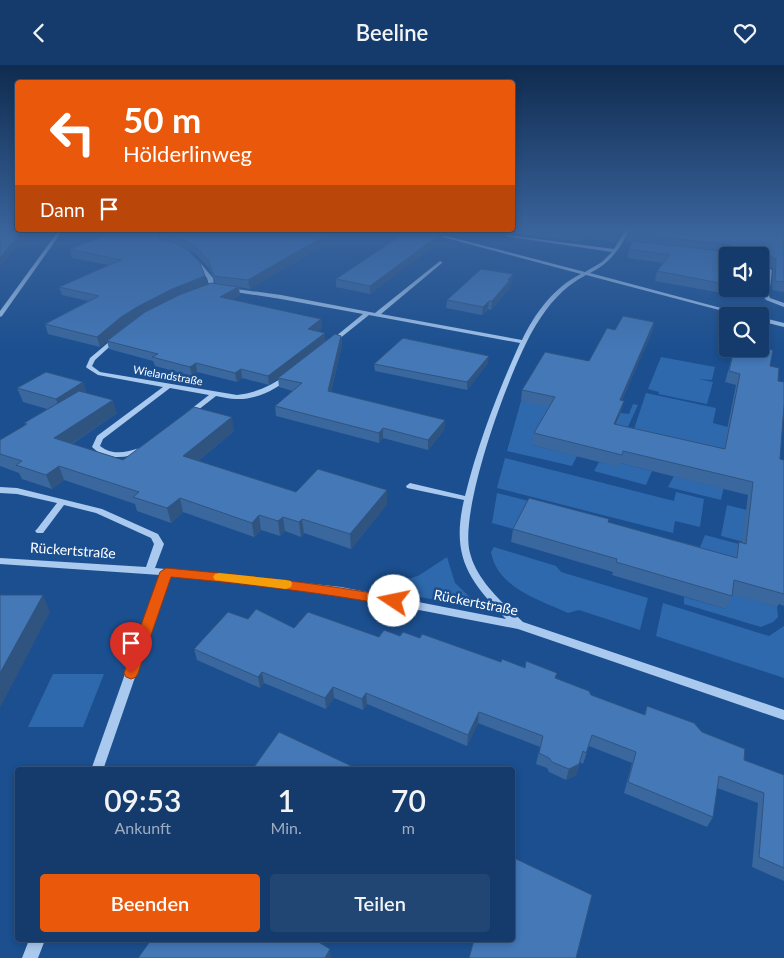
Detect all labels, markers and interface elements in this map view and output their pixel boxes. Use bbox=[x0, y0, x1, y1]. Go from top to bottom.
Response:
icon: back bbox=[25, 19, 53, 47]
text: Beeline bbox=[356, 19, 428, 46]
icon: heart bbox=[731, 19, 759, 47]
text: 50 m bbox=[123, 98, 201, 140]
icon: left bbox=[40, 100, 105, 165]
text: Hölderlinweg bbox=[123, 140, 252, 167]
icon: arrive bbox=[95, 195, 123, 223]
text: Dann bbox=[40, 198, 85, 221]
map controls bbox=[719, 247, 769, 357]
button: sound bbox=[719, 247, 769, 297]
button: search bbox=[719, 307, 769, 357]
street label: Wielandstraße bbox=[132, 362, 204, 388]
street label: Rückertstraße bbox=[30, 539, 116, 561]
position arrow bbox=[367, 574, 419, 626]
street label: Rückertstraße bbox=[432, 585, 520, 619]
pin bbox=[110, 622, 152, 673]
icon: arrive bbox=[117, 629, 145, 657]
text: 09:53 bbox=[104, 782, 181, 818]
text: 1 bbox=[277, 782, 295, 818]
text: 70 bbox=[391, 782, 426, 818]
text: Ankunft bbox=[115, 818, 171, 837]
text: Min. bbox=[271, 818, 302, 837]
text: m bbox=[402, 818, 415, 837]
button: Beenden bbox=[40, 874, 260, 932]
button: Teilen bbox=[270, 874, 490, 932]

